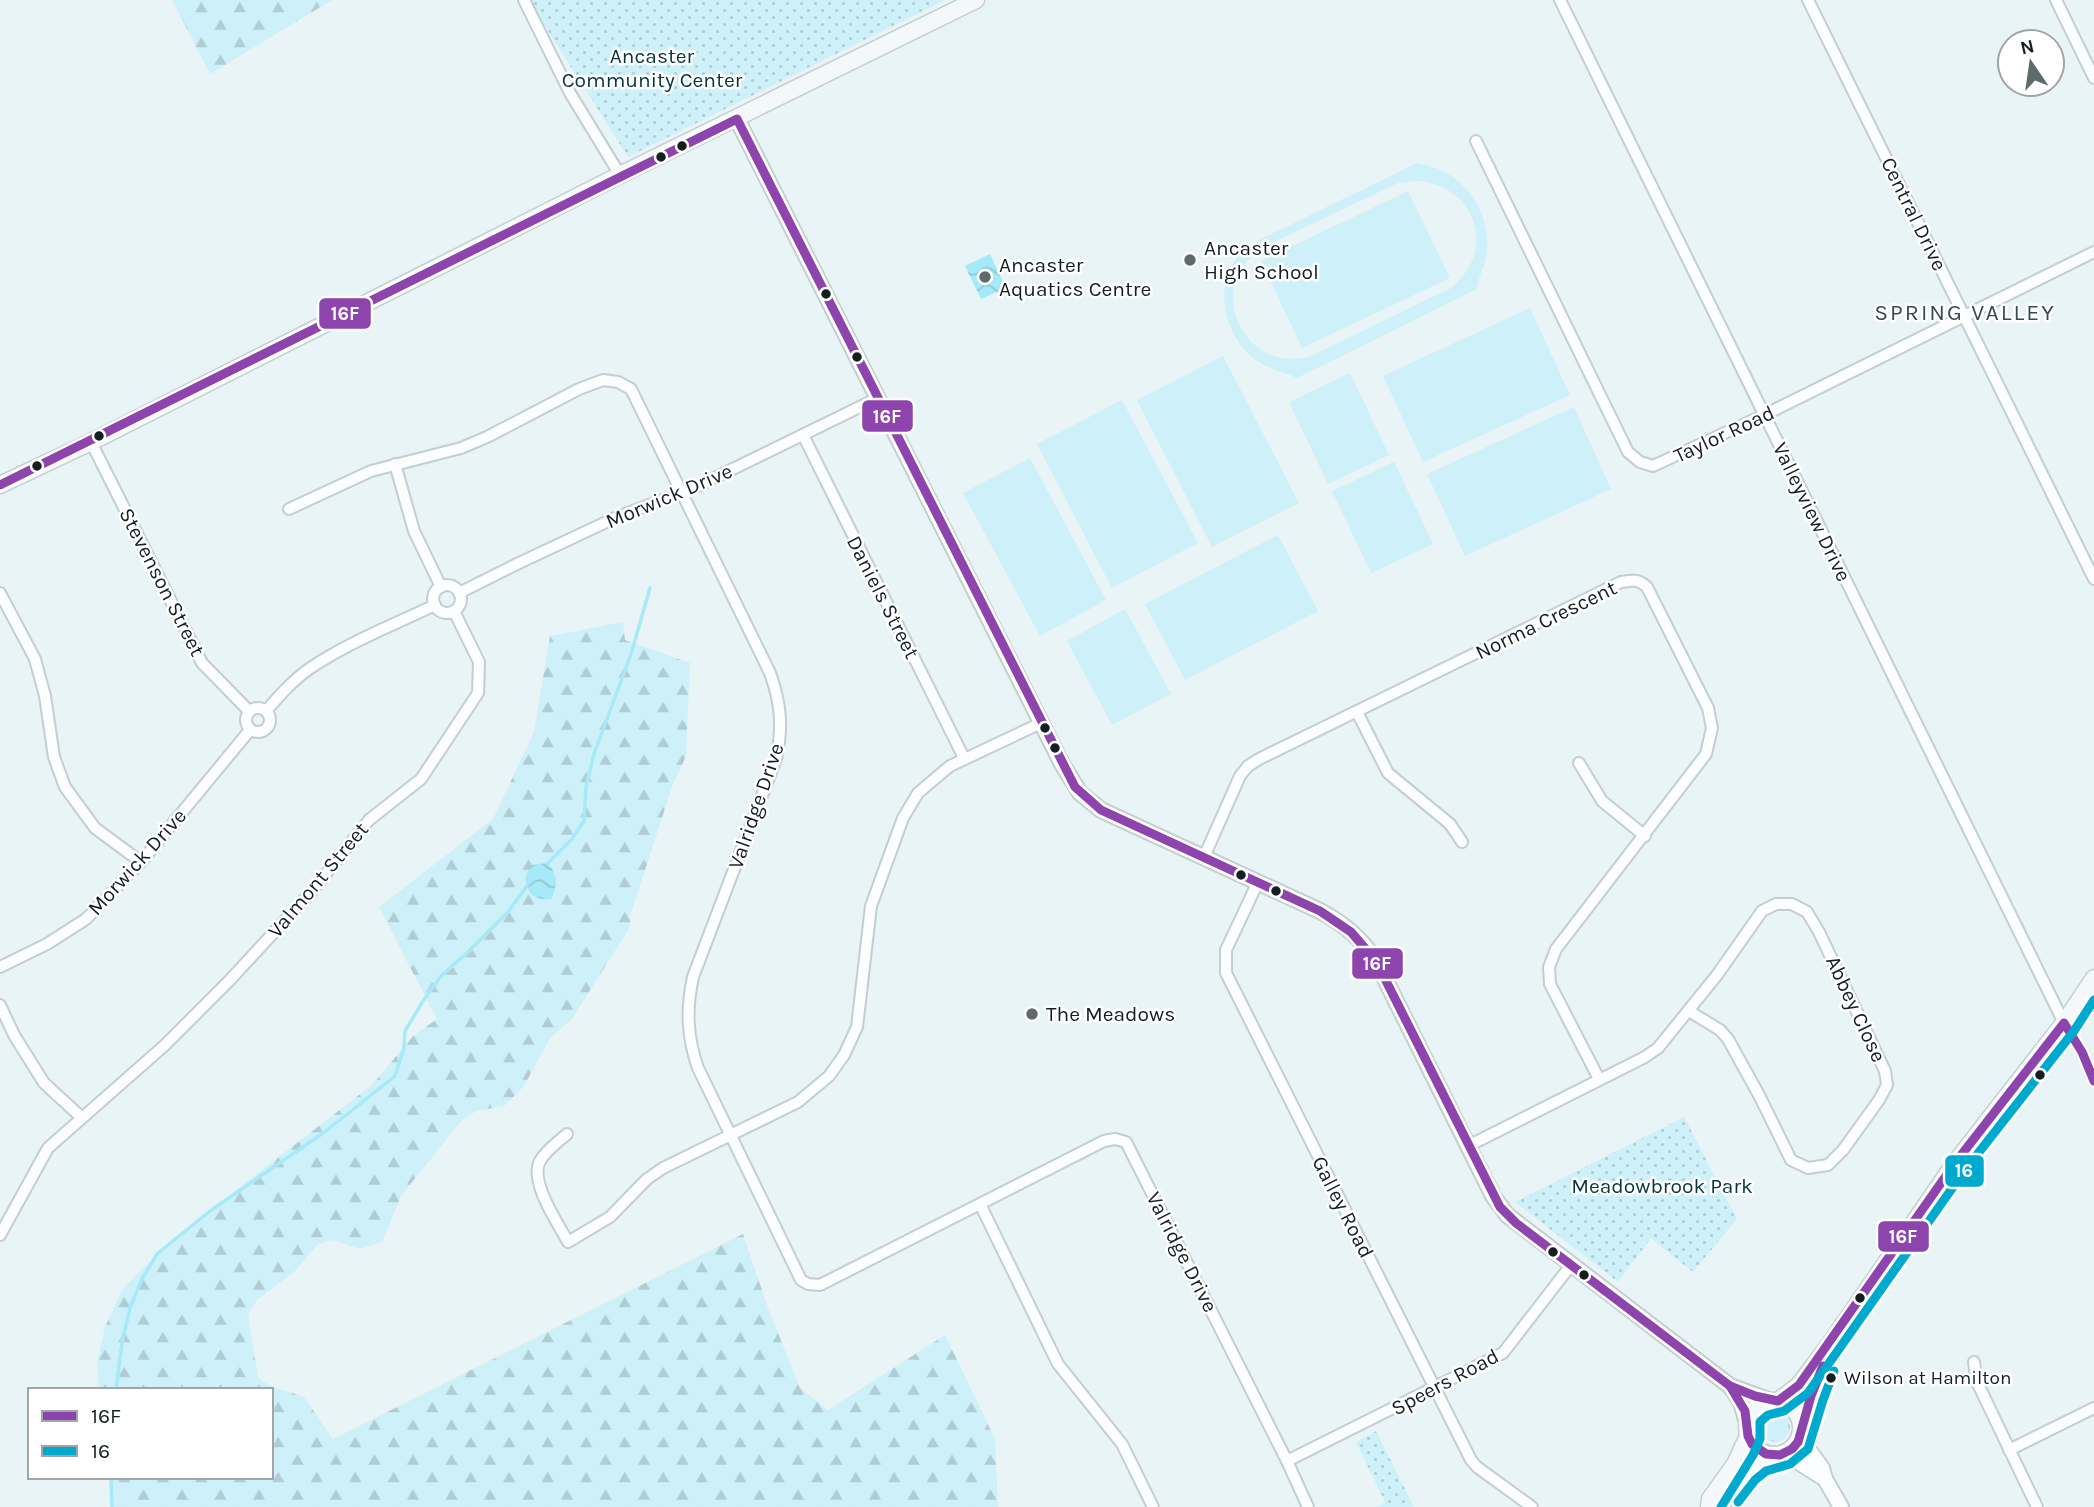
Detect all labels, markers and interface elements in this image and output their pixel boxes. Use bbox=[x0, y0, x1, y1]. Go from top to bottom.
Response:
north arrow bbox=[1996, 28, 2066, 98]
text: N bbox=[2018, 35, 2037, 60]
park label: Ancaster Community Center bbox=[562, 44, 743, 92]
unlabelled marker bbox=[675, 139, 689, 153]
unlabelled marker bbox=[654, 150, 668, 164]
street label: Central Drive bbox=[1876, 153, 1952, 275]
place label: Ancaster High School bbox=[1204, 236, 1319, 284]
marker: Ancaster High School bbox=[1182, 252, 1198, 268]
place label: Ancaster Aquatics Centre bbox=[999, 253, 1151, 301]
marker: Ancaster Aquatics Centre bbox=[977, 269, 993, 285]
unlabelled marker bbox=[819, 287, 833, 301]
line badge: 16F bbox=[318, 297, 372, 330]
district label: SPRING VALLEY bbox=[1874, 299, 2056, 326]
text: 16F bbox=[331, 303, 359, 325]
unlabelled marker bbox=[850, 350, 864, 364]
line badge: 16F bbox=[861, 399, 914, 433]
street label: Taylor Road bbox=[1670, 400, 1778, 468]
text: 16F bbox=[873, 406, 901, 428]
unlabelled marker bbox=[92, 429, 106, 443]
street label: Valleyview Drive bbox=[1768, 438, 1856, 586]
unlabelled marker bbox=[30, 459, 44, 473]
street label: Morwick Drive bbox=[602, 459, 736, 533]
street label: Stevenson Street bbox=[114, 504, 210, 660]
street label: Daniels Street bbox=[842, 532, 924, 663]
street label: Norma Crescent bbox=[1471, 575, 1621, 665]
unlabelled marker bbox=[1038, 721, 1052, 735]
street label: Valridge Drive bbox=[723, 740, 789, 872]
unlabelled marker bbox=[1048, 741, 1062, 755]
street label: Morwick Drive bbox=[83, 804, 191, 920]
street label: Valmont Street bbox=[263, 817, 373, 942]
unlabelled marker bbox=[1234, 868, 1248, 882]
unlabelled marker bbox=[1269, 884, 1283, 898]
line badge: 16F bbox=[1351, 947, 1404, 980]
street label: Abbey Close bbox=[1821, 952, 1891, 1066]
text: 16F bbox=[1363, 953, 1391, 975]
place label: The Meadows bbox=[1046, 1002, 1175, 1026]
marker: The Meadows bbox=[1024, 1006, 1040, 1022]
unlabelled marker bbox=[2033, 1068, 2047, 1082]
street label: Galley Road bbox=[1307, 1152, 1379, 1262]
line badge: 16 bbox=[1944, 1154, 1985, 1188]
text: 16 bbox=[1955, 1160, 1973, 1182]
park label: Meadowbrook Park bbox=[1571, 1174, 1753, 1198]
street label: Valridge Drive bbox=[1141, 1188, 1223, 1316]
line badge: 16F bbox=[1877, 1220, 1930, 1253]
text: 16F bbox=[1889, 1226, 1917, 1248]
unlabelled marker bbox=[1546, 1245, 1560, 1259]
unlabelled marker bbox=[1577, 1268, 1591, 1282]
unlabelled marker bbox=[1853, 1291, 1867, 1305]
street label: Speers Road bbox=[1387, 1344, 1503, 1420]
place label: Wilson at Hamilton bbox=[1844, 1367, 2011, 1389]
marker: Wilson at Hamilton bbox=[1824, 1371, 1838, 1385]
legend bbox=[28, 1388, 273, 1479]
text: 16F bbox=[91, 1404, 121, 1428]
text: 16 bbox=[91, 1439, 110, 1463]

